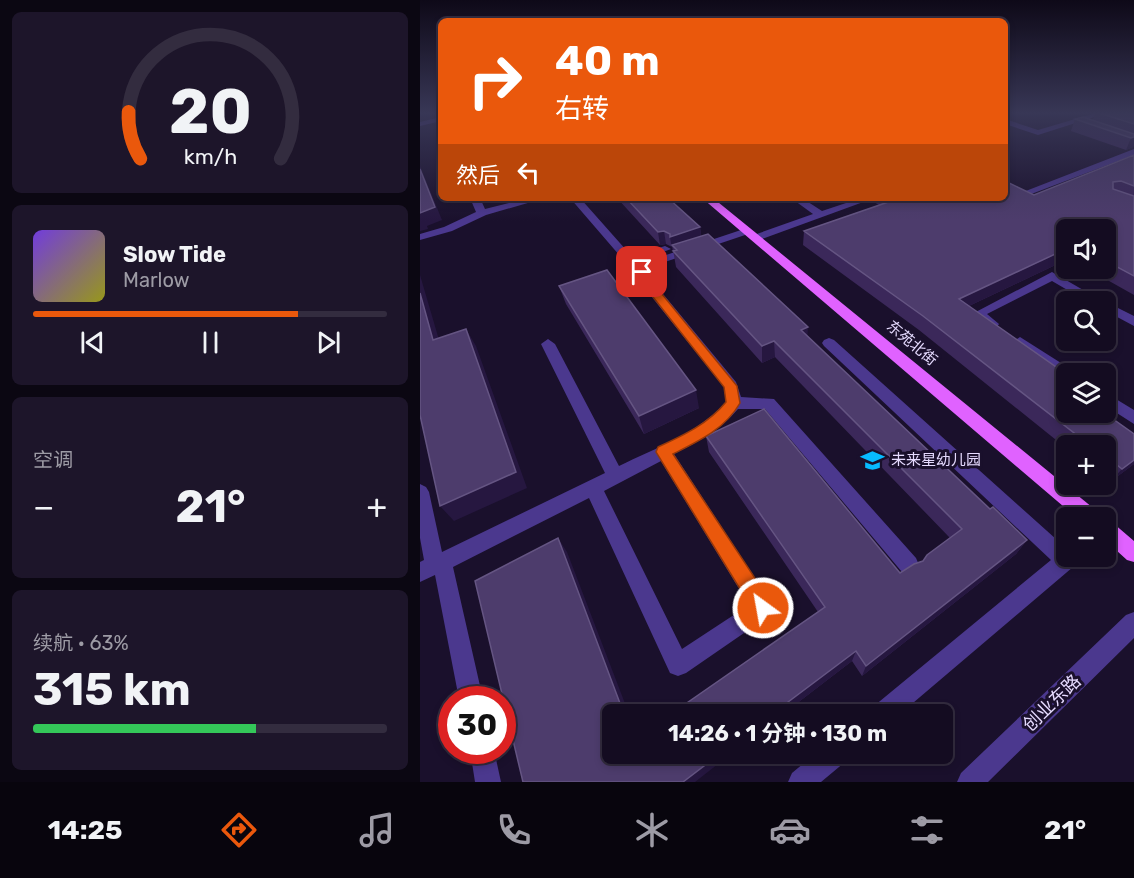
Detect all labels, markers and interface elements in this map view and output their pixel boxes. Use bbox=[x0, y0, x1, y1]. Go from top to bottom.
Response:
text: 40 m bbox=[555, 36, 660, 86]
icon: right bbox=[456, 42, 534, 120]
text: 20 bbox=[169, 75, 251, 149]
text: 右转 bbox=[555, 93, 609, 125]
text: km/h bbox=[183, 145, 237, 170]
icon: left bbox=[512, 156, 545, 189]
text: 然后 bbox=[456, 162, 500, 189]
map controls bbox=[1056, 219, 1116, 567]
button: sound bbox=[1056, 219, 1116, 279]
text: Slow Tide bbox=[123, 241, 226, 268]
pin bbox=[616, 246, 667, 297]
icon: arrive bbox=[625, 255, 658, 288]
text: Marlow bbox=[123, 268, 190, 292]
button: search bbox=[1056, 291, 1116, 351]
street label: 东苑北街 bbox=[883, 317, 941, 369]
icon: previous bbox=[76, 326, 109, 359]
icon: pause bbox=[194, 326, 227, 359]
icon: next bbox=[312, 326, 345, 359]
button: layers bbox=[1056, 363, 1116, 423]
button: + bbox=[1056, 435, 1116, 495]
school or university icon: 未来星幼儿园 bbox=[860, 447, 886, 473]
text: 空调 bbox=[33, 448, 73, 472]
place label: 未来星幼儿园 bbox=[891, 451, 981, 469]
text: 21° bbox=[175, 480, 246, 533]
text: − bbox=[33, 487, 54, 526]
text: + bbox=[366, 487, 387, 526]
button: − bbox=[1056, 507, 1116, 567]
position arrow bbox=[731, 576, 795, 640]
text: 续航 · 63% bbox=[33, 631, 129, 655]
text: 315 km bbox=[33, 663, 191, 716]
street label: 创业东路 bbox=[1018, 670, 1086, 736]
speed limit sign: 30 bbox=[438, 686, 516, 764]
text: 14:26 · 1 分钟 · 130 m bbox=[668, 720, 887, 747]
icon: directions bbox=[218, 809, 260, 851]
icon: music bbox=[356, 809, 398, 851]
icon: phone bbox=[493, 809, 535, 851]
icon: climate bbox=[631, 809, 673, 851]
icon: car bbox=[769, 809, 811, 851]
icon: filters bbox=[906, 809, 948, 851]
text: 14:25 bbox=[48, 814, 123, 846]
text: 21° bbox=[1044, 814, 1086, 846]

